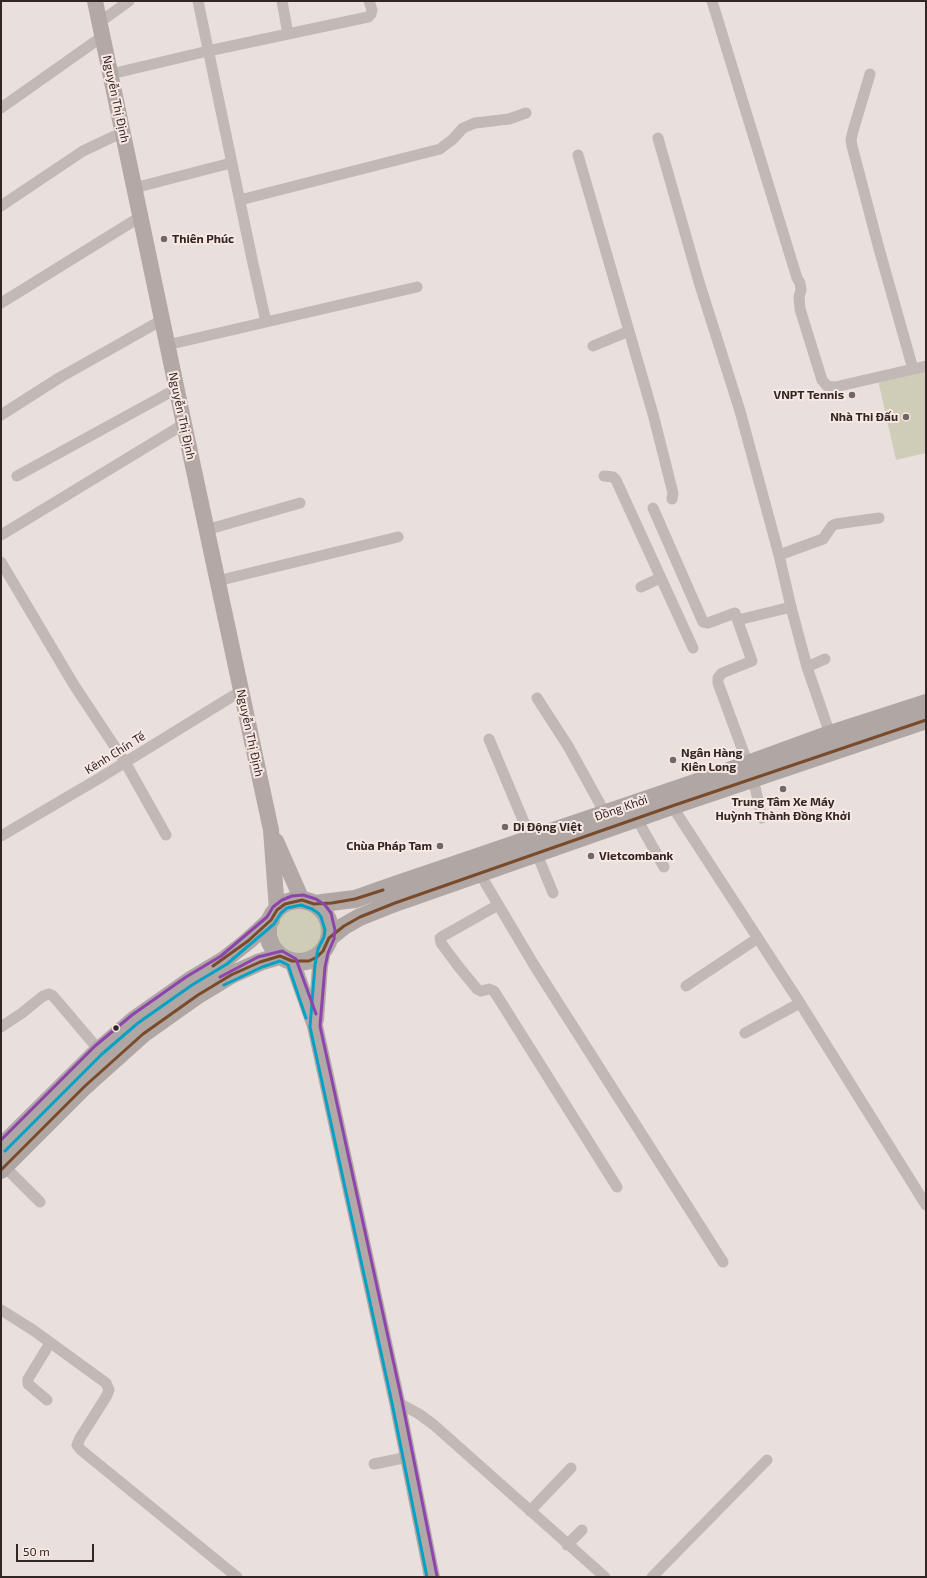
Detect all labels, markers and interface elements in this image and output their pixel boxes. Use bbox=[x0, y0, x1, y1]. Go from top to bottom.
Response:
street label: Nguyễn Thị Định bbox=[100, 54, 132, 144]
place label: Thiên Phúc bbox=[172, 232, 234, 246]
marker: Thiên Phúc bbox=[159, 234, 169, 244]
street label: Nguyễn Thị Định bbox=[166, 371, 198, 461]
place label: VNPT Tennis bbox=[774, 388, 844, 402]
marker: VNPT Tennis bbox=[847, 390, 857, 400]
place label: Nhà Thi Đấu bbox=[830, 410, 898, 424]
marker: Nhà Thi Đấu bbox=[901, 412, 911, 422]
street label: Nguyễn Thị Định bbox=[234, 688, 266, 778]
street label: Kênh Chín Tế bbox=[82, 729, 148, 777]
place label: Ngân Hàng Kiên Long bbox=[681, 746, 743, 774]
marker: Ngân Hàng Kiên Long bbox=[668, 755, 678, 765]
marker: Trung Tâm Xe Máy Huỳnh Thành Đồng Khởi bbox=[778, 784, 788, 794]
street label: Đồng Khởi bbox=[593, 792, 649, 824]
place label: Trung Tâm Xe Máy Huỳnh Thành Đồng Khởi bbox=[715, 795, 851, 823]
place label: Di Động Việt bbox=[513, 820, 582, 834]
marker: Di Động Việt bbox=[500, 822, 510, 832]
place label: Chùa Pháp Tam bbox=[346, 839, 432, 853]
marker: Chùa Pháp Tam bbox=[435, 841, 445, 851]
place label: Vietcombank bbox=[599, 849, 673, 863]
marker: Vietcombank bbox=[586, 851, 596, 861]
unlabelled marker bbox=[111, 1023, 121, 1033]
scale bar bbox=[18, 1536, 96, 1562]
text: 50 m bbox=[23, 1544, 50, 1558]

